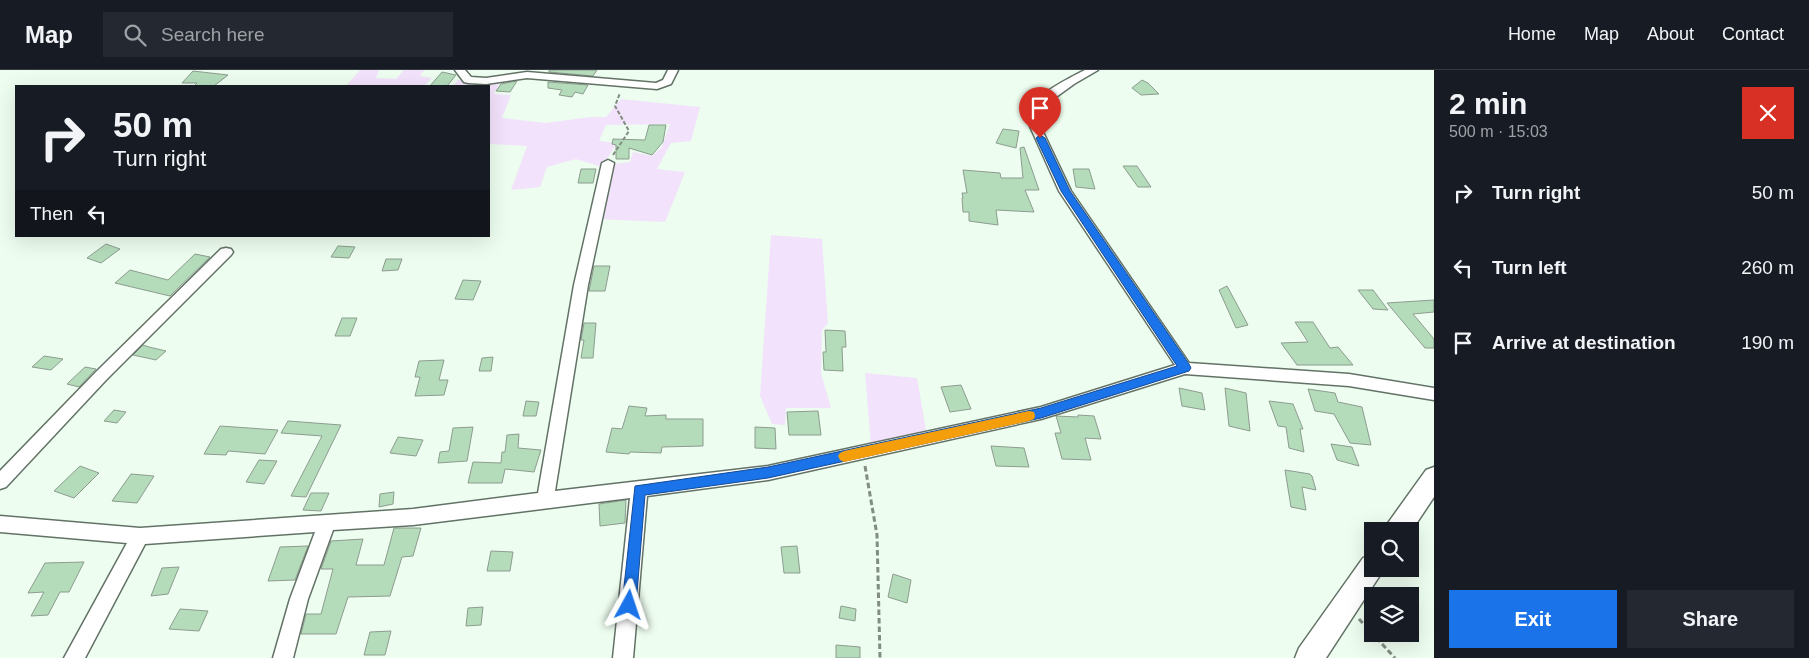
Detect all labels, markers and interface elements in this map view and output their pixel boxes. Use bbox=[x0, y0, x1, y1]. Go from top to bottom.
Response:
search box bbox=[103, 12, 453, 57]
text: Map bbox=[25, 21, 73, 48]
icon: search bbox=[121, 21, 149, 49]
text: Search here bbox=[161, 24, 265, 45]
text: Home bbox=[1508, 24, 1556, 44]
text: Map bbox=[1584, 24, 1619, 44]
text: About bbox=[1647, 24, 1694, 44]
text: Contact bbox=[1722, 24, 1784, 44]
pin bbox=[1019, 87, 1061, 138]
text: 2 min bbox=[1449, 87, 1527, 120]
button: close bbox=[1742, 87, 1794, 139]
icon: arrive bbox=[1026, 94, 1054, 122]
icon: right bbox=[30, 105, 95, 170]
text: 50 m bbox=[113, 105, 193, 144]
text: 500 m · 15:03 bbox=[1449, 123, 1548, 140]
text: Turn right bbox=[113, 146, 206, 171]
icon: right bbox=[1449, 179, 1477, 207]
text: Turn right bbox=[1492, 182, 1580, 203]
text: 50 m bbox=[1752, 182, 1794, 203]
icon: left bbox=[83, 200, 111, 228]
text: Then bbox=[30, 203, 73, 224]
icon: left bbox=[1449, 254, 1477, 282]
text: Turn left bbox=[1492, 257, 1567, 278]
text: 260 m bbox=[1741, 257, 1794, 278]
icon: arrive bbox=[1449, 329, 1477, 357]
text: Arrive at destination bbox=[1492, 332, 1676, 353]
text: 190 m bbox=[1741, 332, 1794, 353]
map controls bbox=[1364, 522, 1419, 642]
button: search bbox=[1364, 522, 1419, 577]
position arrow bbox=[602, 578, 654, 630]
button: layers bbox=[1364, 587, 1419, 642]
button: Exit bbox=[1449, 590, 1617, 648]
button: Share bbox=[1627, 590, 1794, 648]

